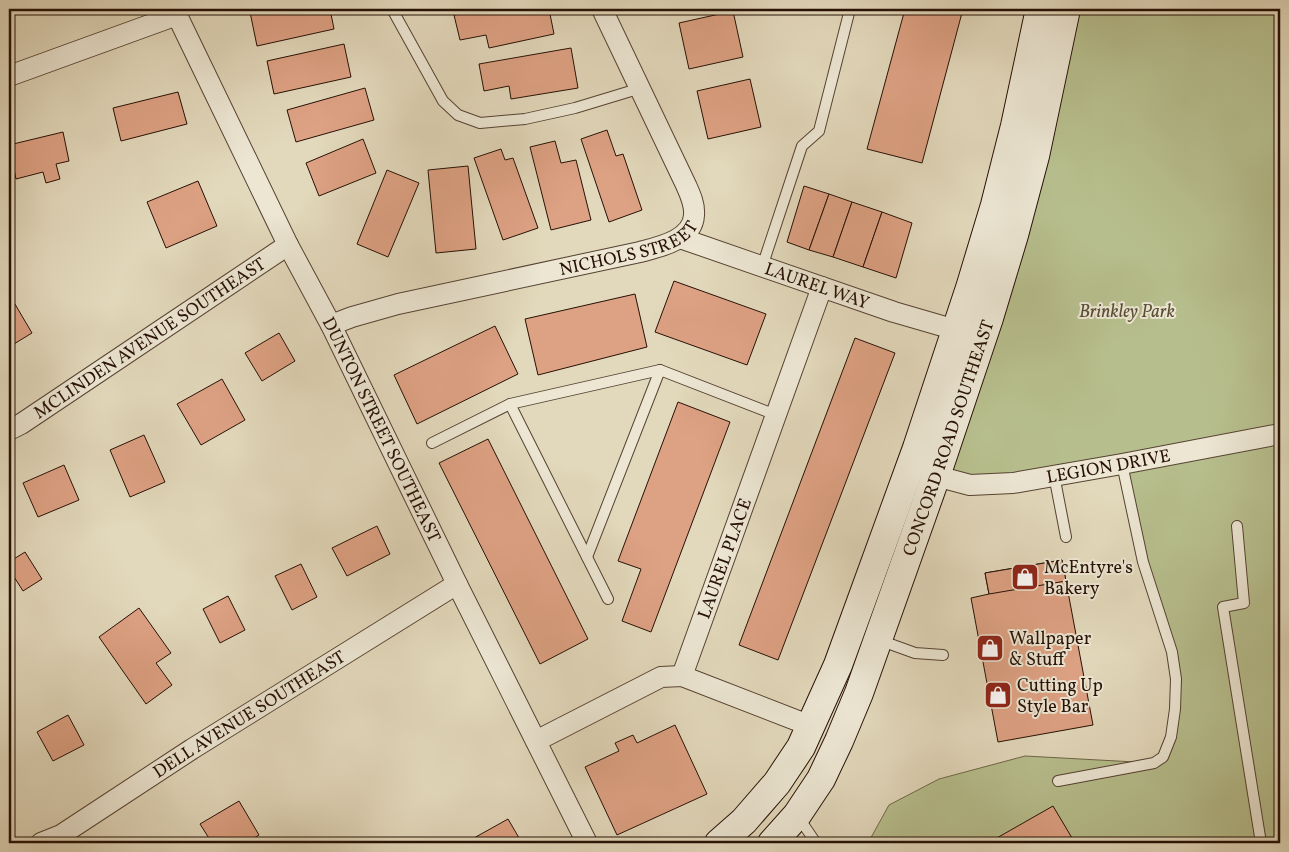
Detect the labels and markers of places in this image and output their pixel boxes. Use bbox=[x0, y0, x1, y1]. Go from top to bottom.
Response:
place label: McEntyre's Bakery bbox=[1044, 556, 1133, 602]
shop icon: McEntyre's Bakery bbox=[1010, 562, 1040, 592]
place label: Wallpaper & Stuff bbox=[1009, 627, 1092, 673]
shop icon: Wallpaper & Stuff bbox=[975, 633, 1005, 663]
place label: Cutting Up Style Bar bbox=[1017, 674, 1103, 720]
shop icon: Cutting Up Style Bar bbox=[983, 680, 1013, 710]

